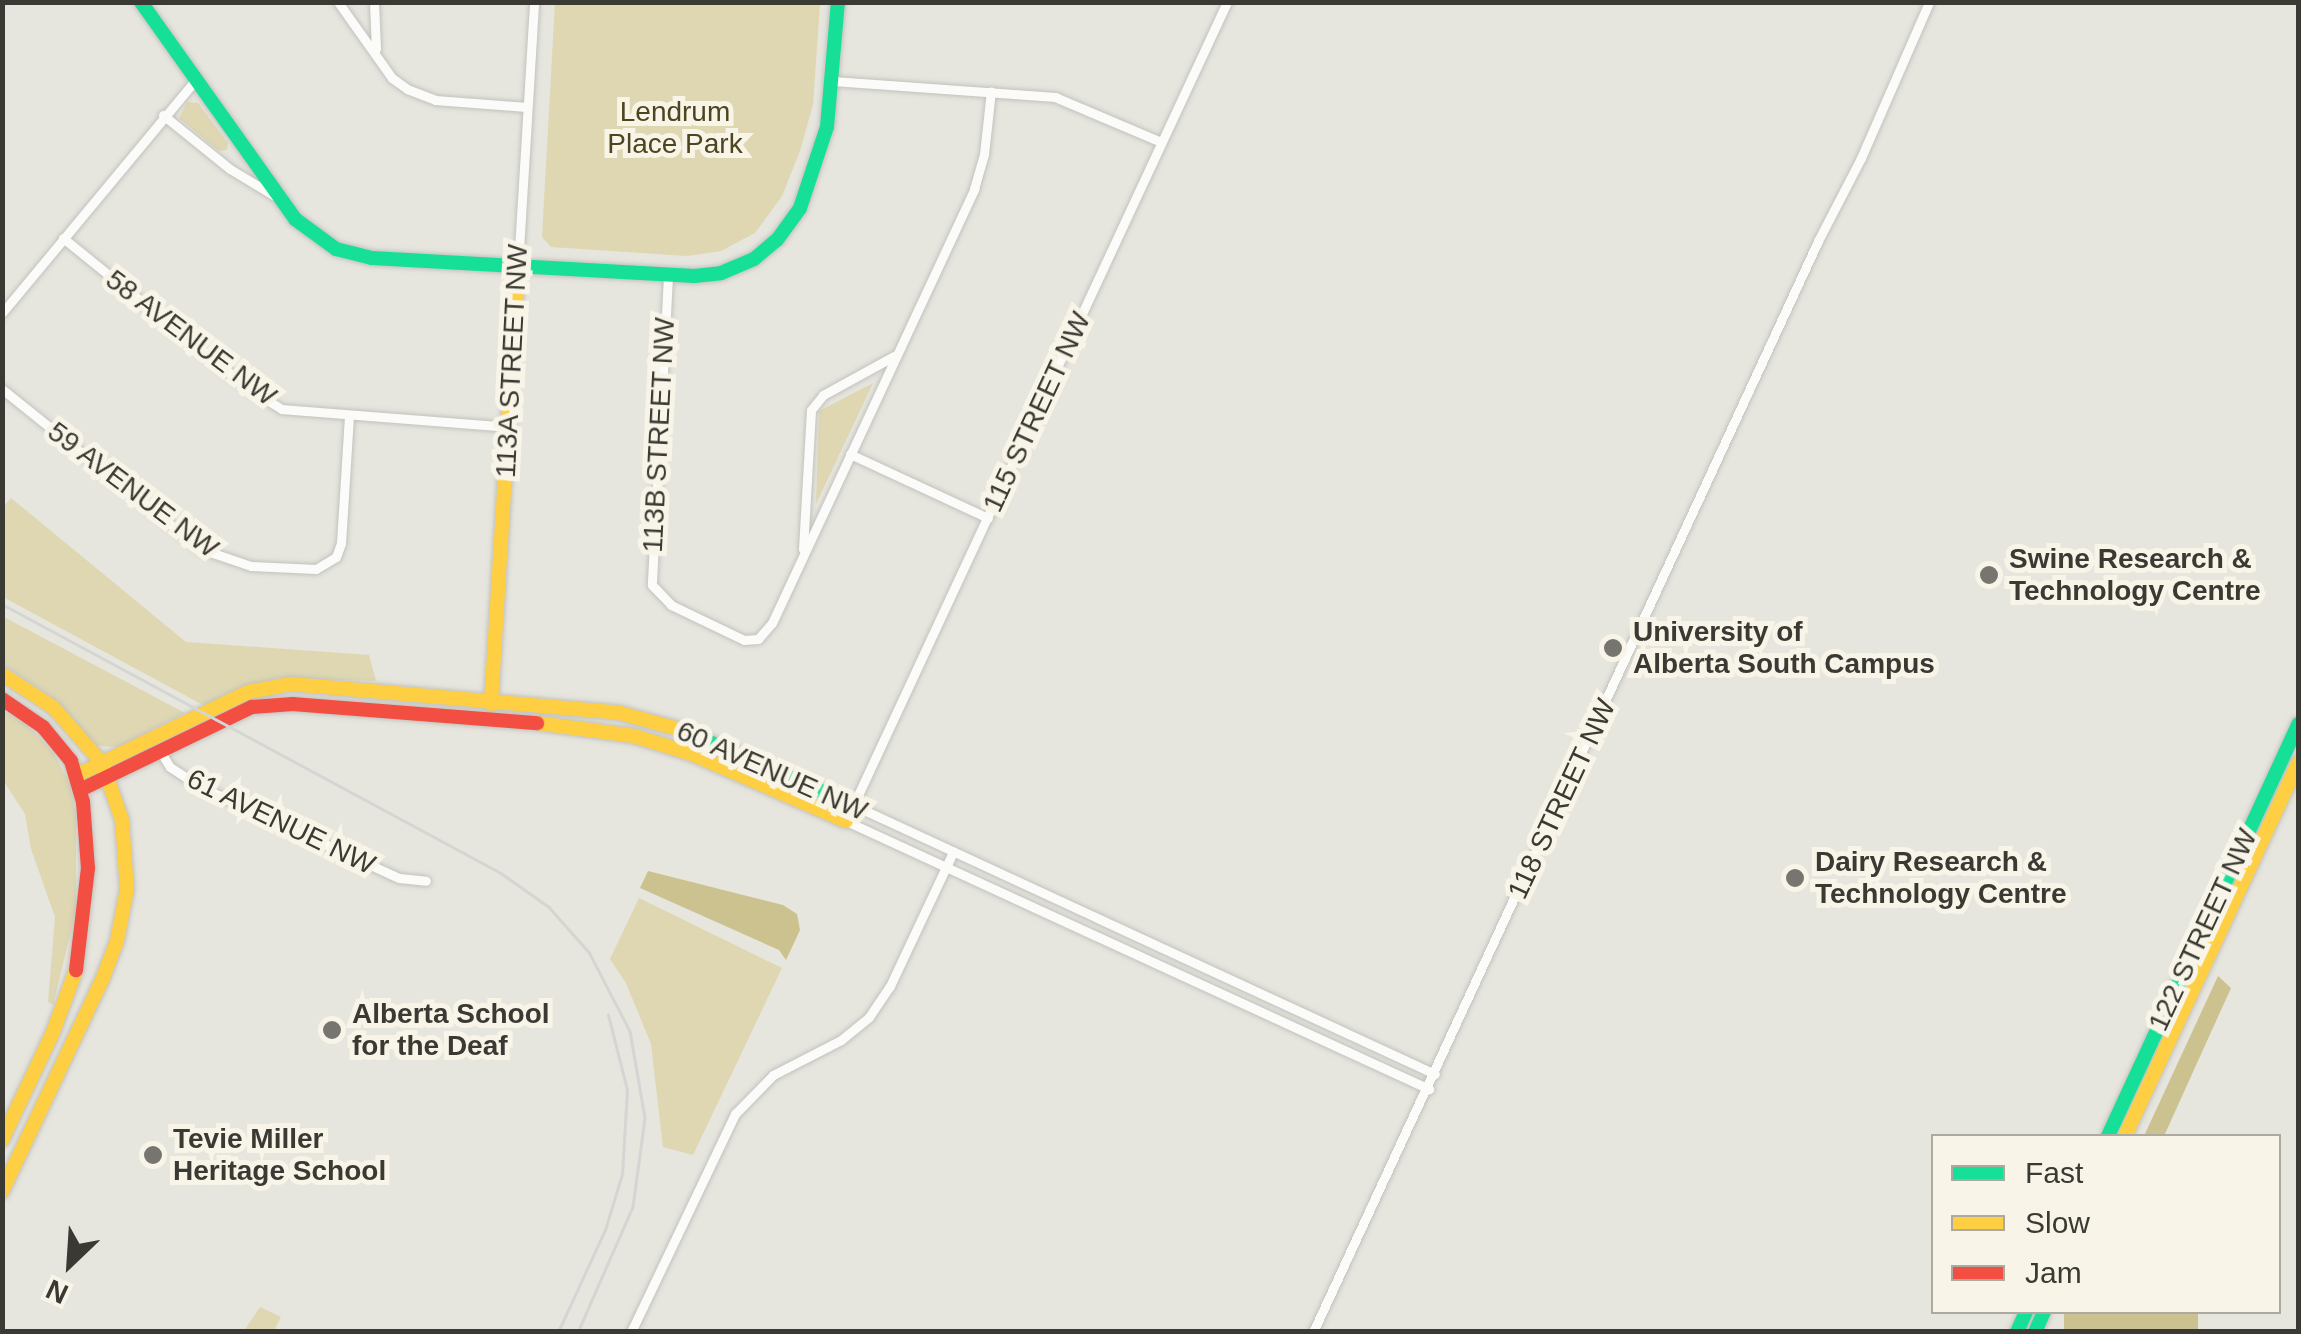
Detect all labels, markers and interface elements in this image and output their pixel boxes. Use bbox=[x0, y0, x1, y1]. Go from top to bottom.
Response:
park label: Lendrum Place Park bbox=[607, 95, 743, 161]
street label: 113A STREET NW bbox=[489, 242, 535, 480]
street label: 58 AVENUE NW bbox=[98, 262, 284, 414]
street label: 115 STREET NW bbox=[976, 306, 1098, 518]
street label: 113B STREET NW bbox=[636, 316, 682, 554]
street label: 59 AVENUE NW bbox=[40, 414, 226, 566]
place label: Swine Research & Technology Centre bbox=[2009, 542, 2261, 608]
marker: Swine Research & Technology Centre bbox=[1978, 564, 2000, 586]
place label: University of Alberta South Campus bbox=[1633, 615, 1935, 681]
marker: University of Alberta South Campus bbox=[1602, 637, 1624, 659]
street label: 118 STREET NW bbox=[1501, 693, 1623, 905]
street label: 60 AVENUE NW bbox=[671, 714, 873, 828]
street label: 61 AVENUE NW bbox=[181, 762, 381, 882]
street label: 122 STREET NW bbox=[2141, 823, 2265, 1037]
place label: Dairy Research & Technology Centre bbox=[1815, 845, 2067, 911]
marker: Dairy Research & Technology Centre bbox=[1784, 867, 1806, 889]
place label: Alberta School for the Deaf bbox=[352, 997, 550, 1063]
marker: Alberta School for the Deaf bbox=[321, 1019, 343, 1041]
place label: Tevie Miller Heritage School bbox=[173, 1122, 386, 1188]
legend bbox=[1931, 1134, 2281, 1314]
marker: Tevie Miller Heritage School bbox=[142, 1144, 164, 1166]
text: Fast bbox=[2025, 1156, 2083, 1189]
text: Slow bbox=[2025, 1206, 2090, 1239]
north arrow bbox=[20, 1214, 120, 1314]
text: Jam bbox=[2025, 1256, 2082, 1289]
text: N bbox=[41, 1273, 73, 1310]

